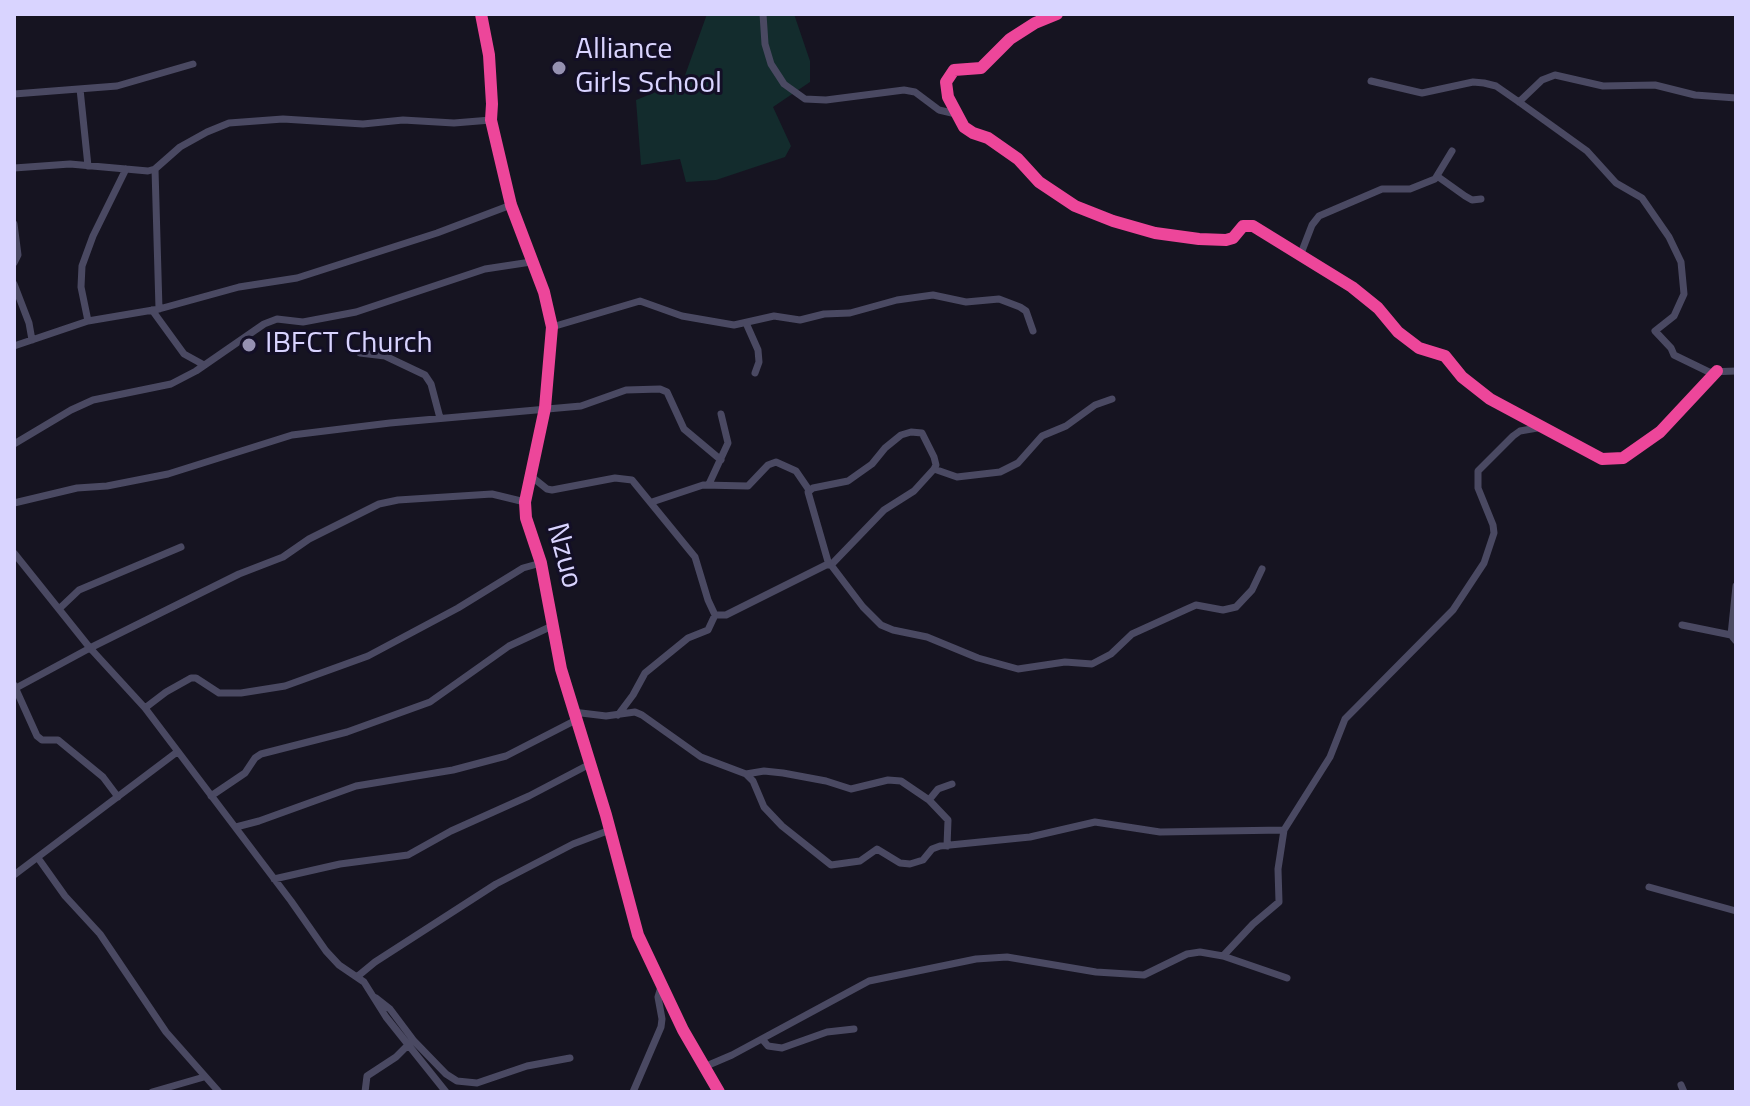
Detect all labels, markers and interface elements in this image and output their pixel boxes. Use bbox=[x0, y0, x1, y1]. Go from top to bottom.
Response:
place label: Alliance Girls School bbox=[575, 33, 722, 104]
marker: Alliance Girls School bbox=[550, 59, 568, 77]
place label: IBFCT Church bbox=[265, 327, 433, 363]
marker: IBFCT Church bbox=[240, 336, 258, 354]
street label: Nzuo bbox=[537, 520, 589, 592]

